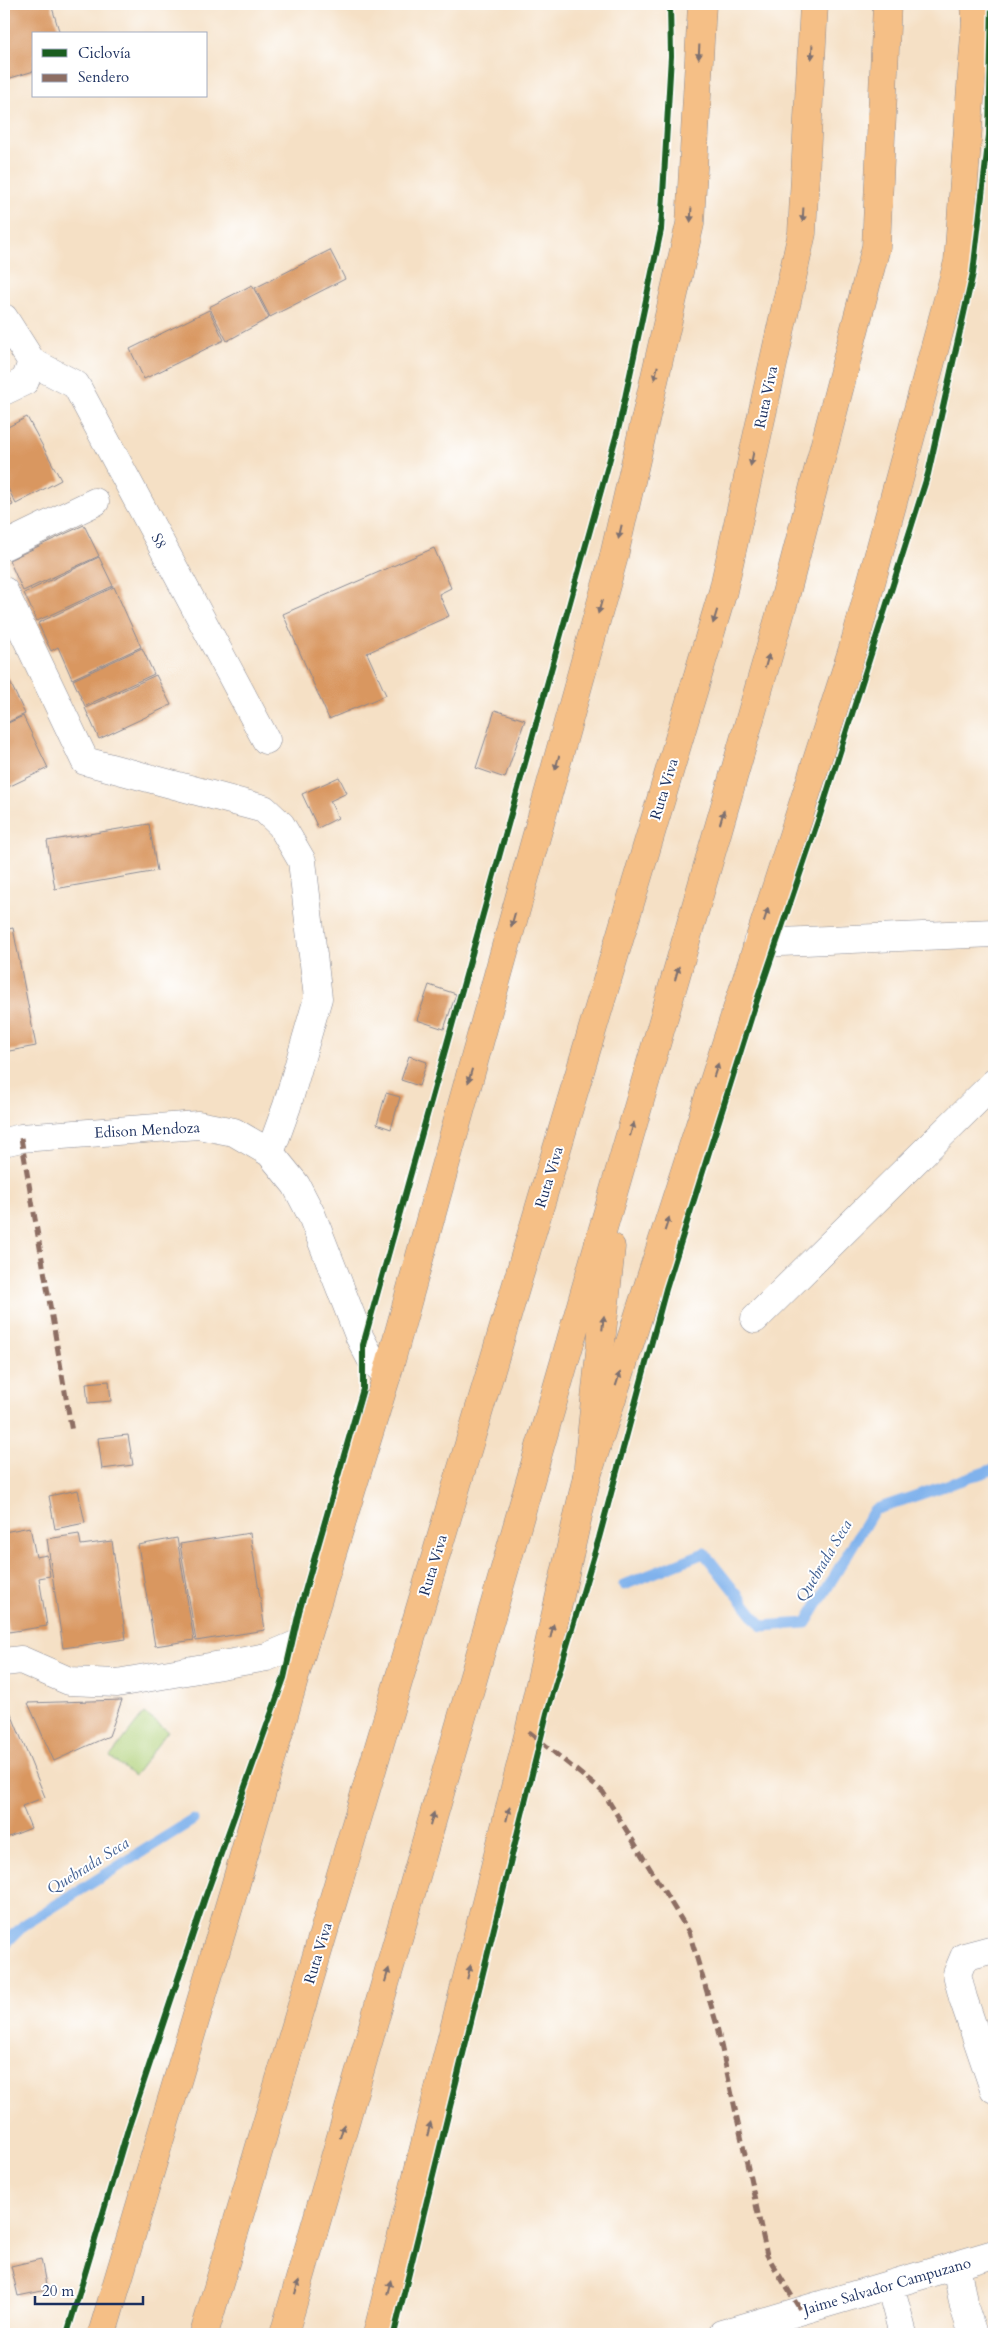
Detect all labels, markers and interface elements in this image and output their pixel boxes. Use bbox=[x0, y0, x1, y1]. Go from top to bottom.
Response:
legend bbox=[32, 32, 208, 98]
text: Ciclovía bbox=[78, 43, 131, 63]
one-way arrow bbox=[695, 45, 703, 61]
one-way arrow bbox=[807, 45, 815, 61]
text: Sendero bbox=[78, 67, 129, 87]
one-way arrow bbox=[686, 207, 694, 223]
one-way arrow bbox=[799, 207, 807, 223]
street label: Ruta Viva bbox=[750, 364, 782, 430]
one-way arrow bbox=[652, 366, 660, 381]
one-way arrow bbox=[748, 452, 756, 467]
one-way arrow bbox=[616, 524, 624, 539]
street label: S8 bbox=[147, 530, 171, 552]
one-way arrow bbox=[596, 599, 604, 614]
one-way arrow bbox=[711, 610, 719, 625]
one-way arrow bbox=[763, 653, 771, 668]
street label: Ruta Viva bbox=[645, 755, 683, 822]
one-way arrow bbox=[553, 756, 561, 771]
one-way arrow bbox=[718, 809, 726, 824]
one-way arrow bbox=[763, 907, 770, 922]
one-way arrow bbox=[509, 912, 517, 927]
one-way arrow bbox=[673, 965, 681, 980]
one-way arrow bbox=[713, 1062, 721, 1077]
one-way arrow bbox=[466, 1069, 474, 1084]
street label: Edison Mendoza bbox=[94, 1117, 201, 1143]
one-way arrow bbox=[628, 1121, 636, 1136]
street label: Ruta Viva bbox=[530, 1143, 568, 1210]
one-way arrow bbox=[664, 1217, 671, 1232]
one-way arrow bbox=[599, 1314, 607, 1330]
one-way arrow bbox=[614, 1372, 622, 1387]
water label: Quebrada Seca bbox=[791, 1516, 857, 1606]
street label: Ruta Viva bbox=[414, 1531, 452, 1598]
one-way arrow bbox=[549, 1622, 557, 1638]
one-way arrow bbox=[504, 1807, 512, 1822]
one-way arrow bbox=[428, 1811, 436, 1826]
water label: Quebrada Seca bbox=[43, 1832, 133, 1900]
street label: Ruta Viva bbox=[299, 1919, 337, 1986]
one-way arrow bbox=[465, 1964, 473, 1979]
one-way arrow bbox=[383, 1967, 391, 1982]
one-way arrow bbox=[425, 2122, 433, 2137]
one-way arrow bbox=[338, 2124, 346, 2139]
street label: Jaime Salvador Campuzano bbox=[799, 2252, 973, 2320]
scale bar bbox=[35, 2273, 142, 2305]
one-way arrow bbox=[385, 2279, 393, 2294]
one-way arrow bbox=[293, 2280, 301, 2295]
text: 20 m bbox=[42, 2281, 74, 2301]

